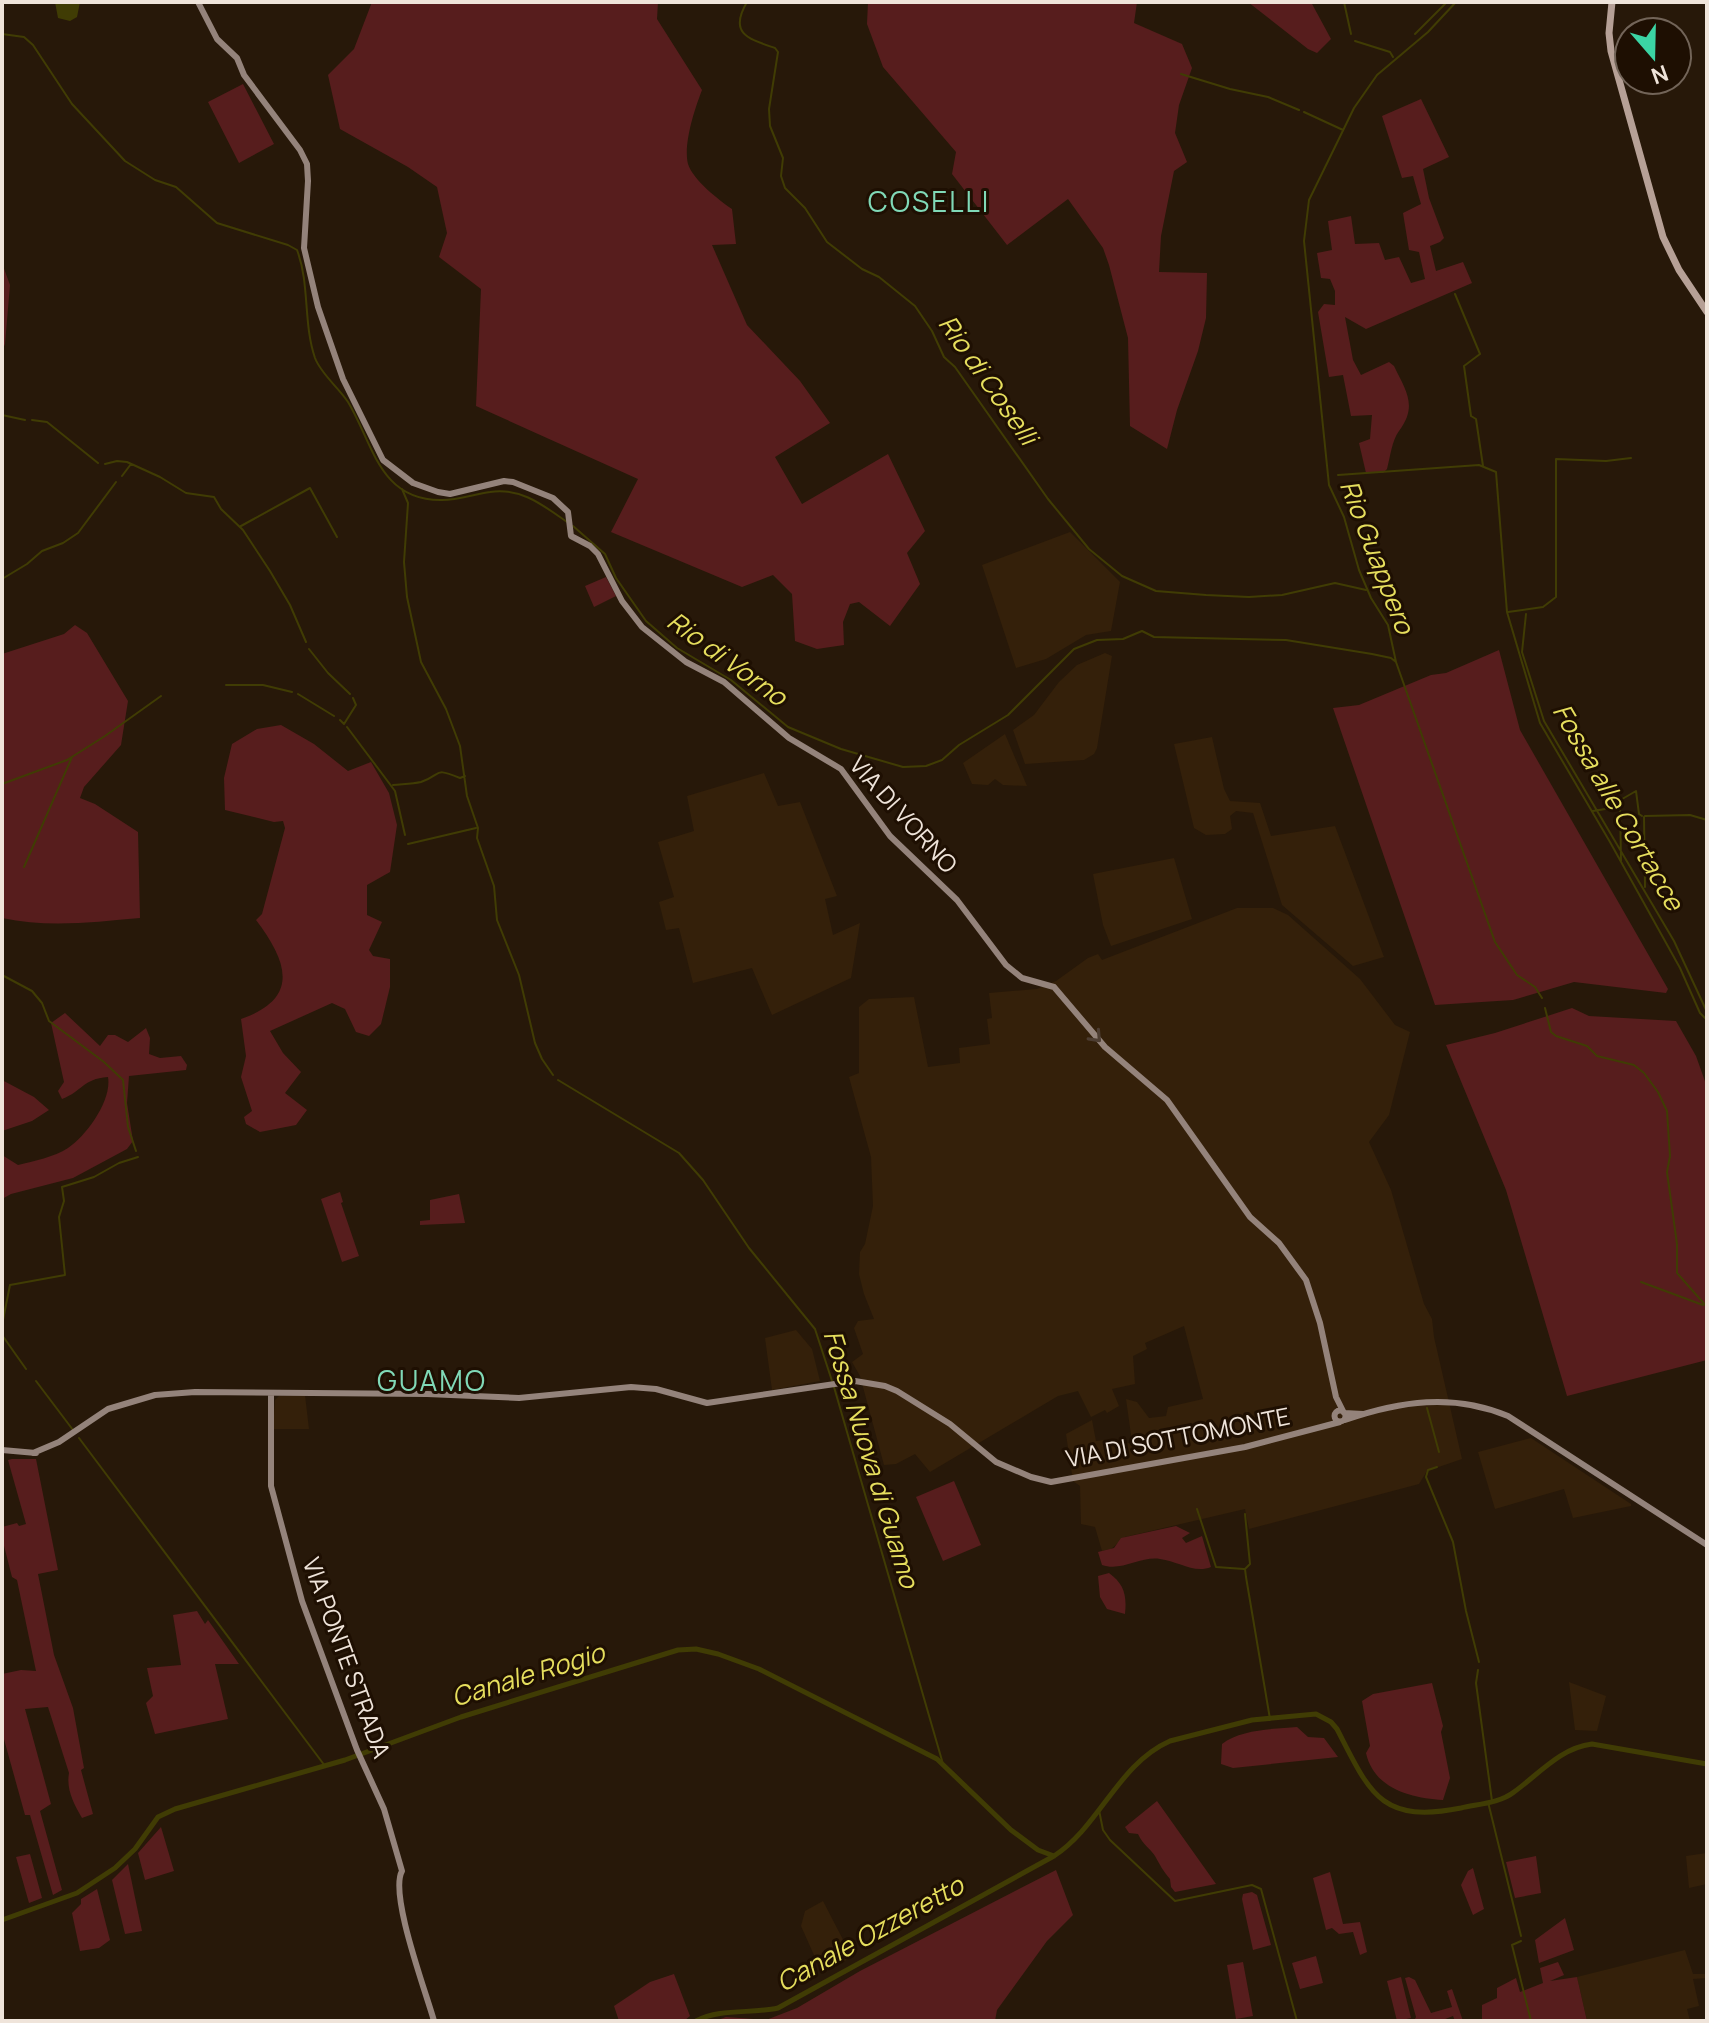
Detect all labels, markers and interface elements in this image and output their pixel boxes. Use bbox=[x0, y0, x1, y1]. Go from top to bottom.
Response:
north arrow bbox=[1613, 16, 1693, 96]
text: N bbox=[1647, 58, 1672, 92]
district label: COSELLI bbox=[868, 182, 990, 220]
water label: Rio di Coselli bbox=[931, 307, 1048, 454]
water label: Rio Guappero bbox=[1332, 475, 1424, 640]
water label: Rio di Vorno bbox=[661, 603, 796, 715]
water label: Fossa alle Cortacce bbox=[1545, 696, 1694, 918]
street label: VIA DI VORNO bbox=[843, 748, 966, 880]
one-way arrow bbox=[1086, 1028, 1100, 1043]
water label: Fossa Nuova di Guamo bbox=[816, 1326, 929, 1593]
district label: GUAMO bbox=[377, 1361, 487, 1399]
street label: VIA DI SOTTOMONTE bbox=[1063, 1399, 1293, 1474]
street label: VIA PONTE STRADA bbox=[296, 1552, 399, 1762]
water label: Canale Rogio bbox=[447, 1633, 610, 1714]
water label: Canale Ozzeretto bbox=[769, 1866, 971, 2000]

